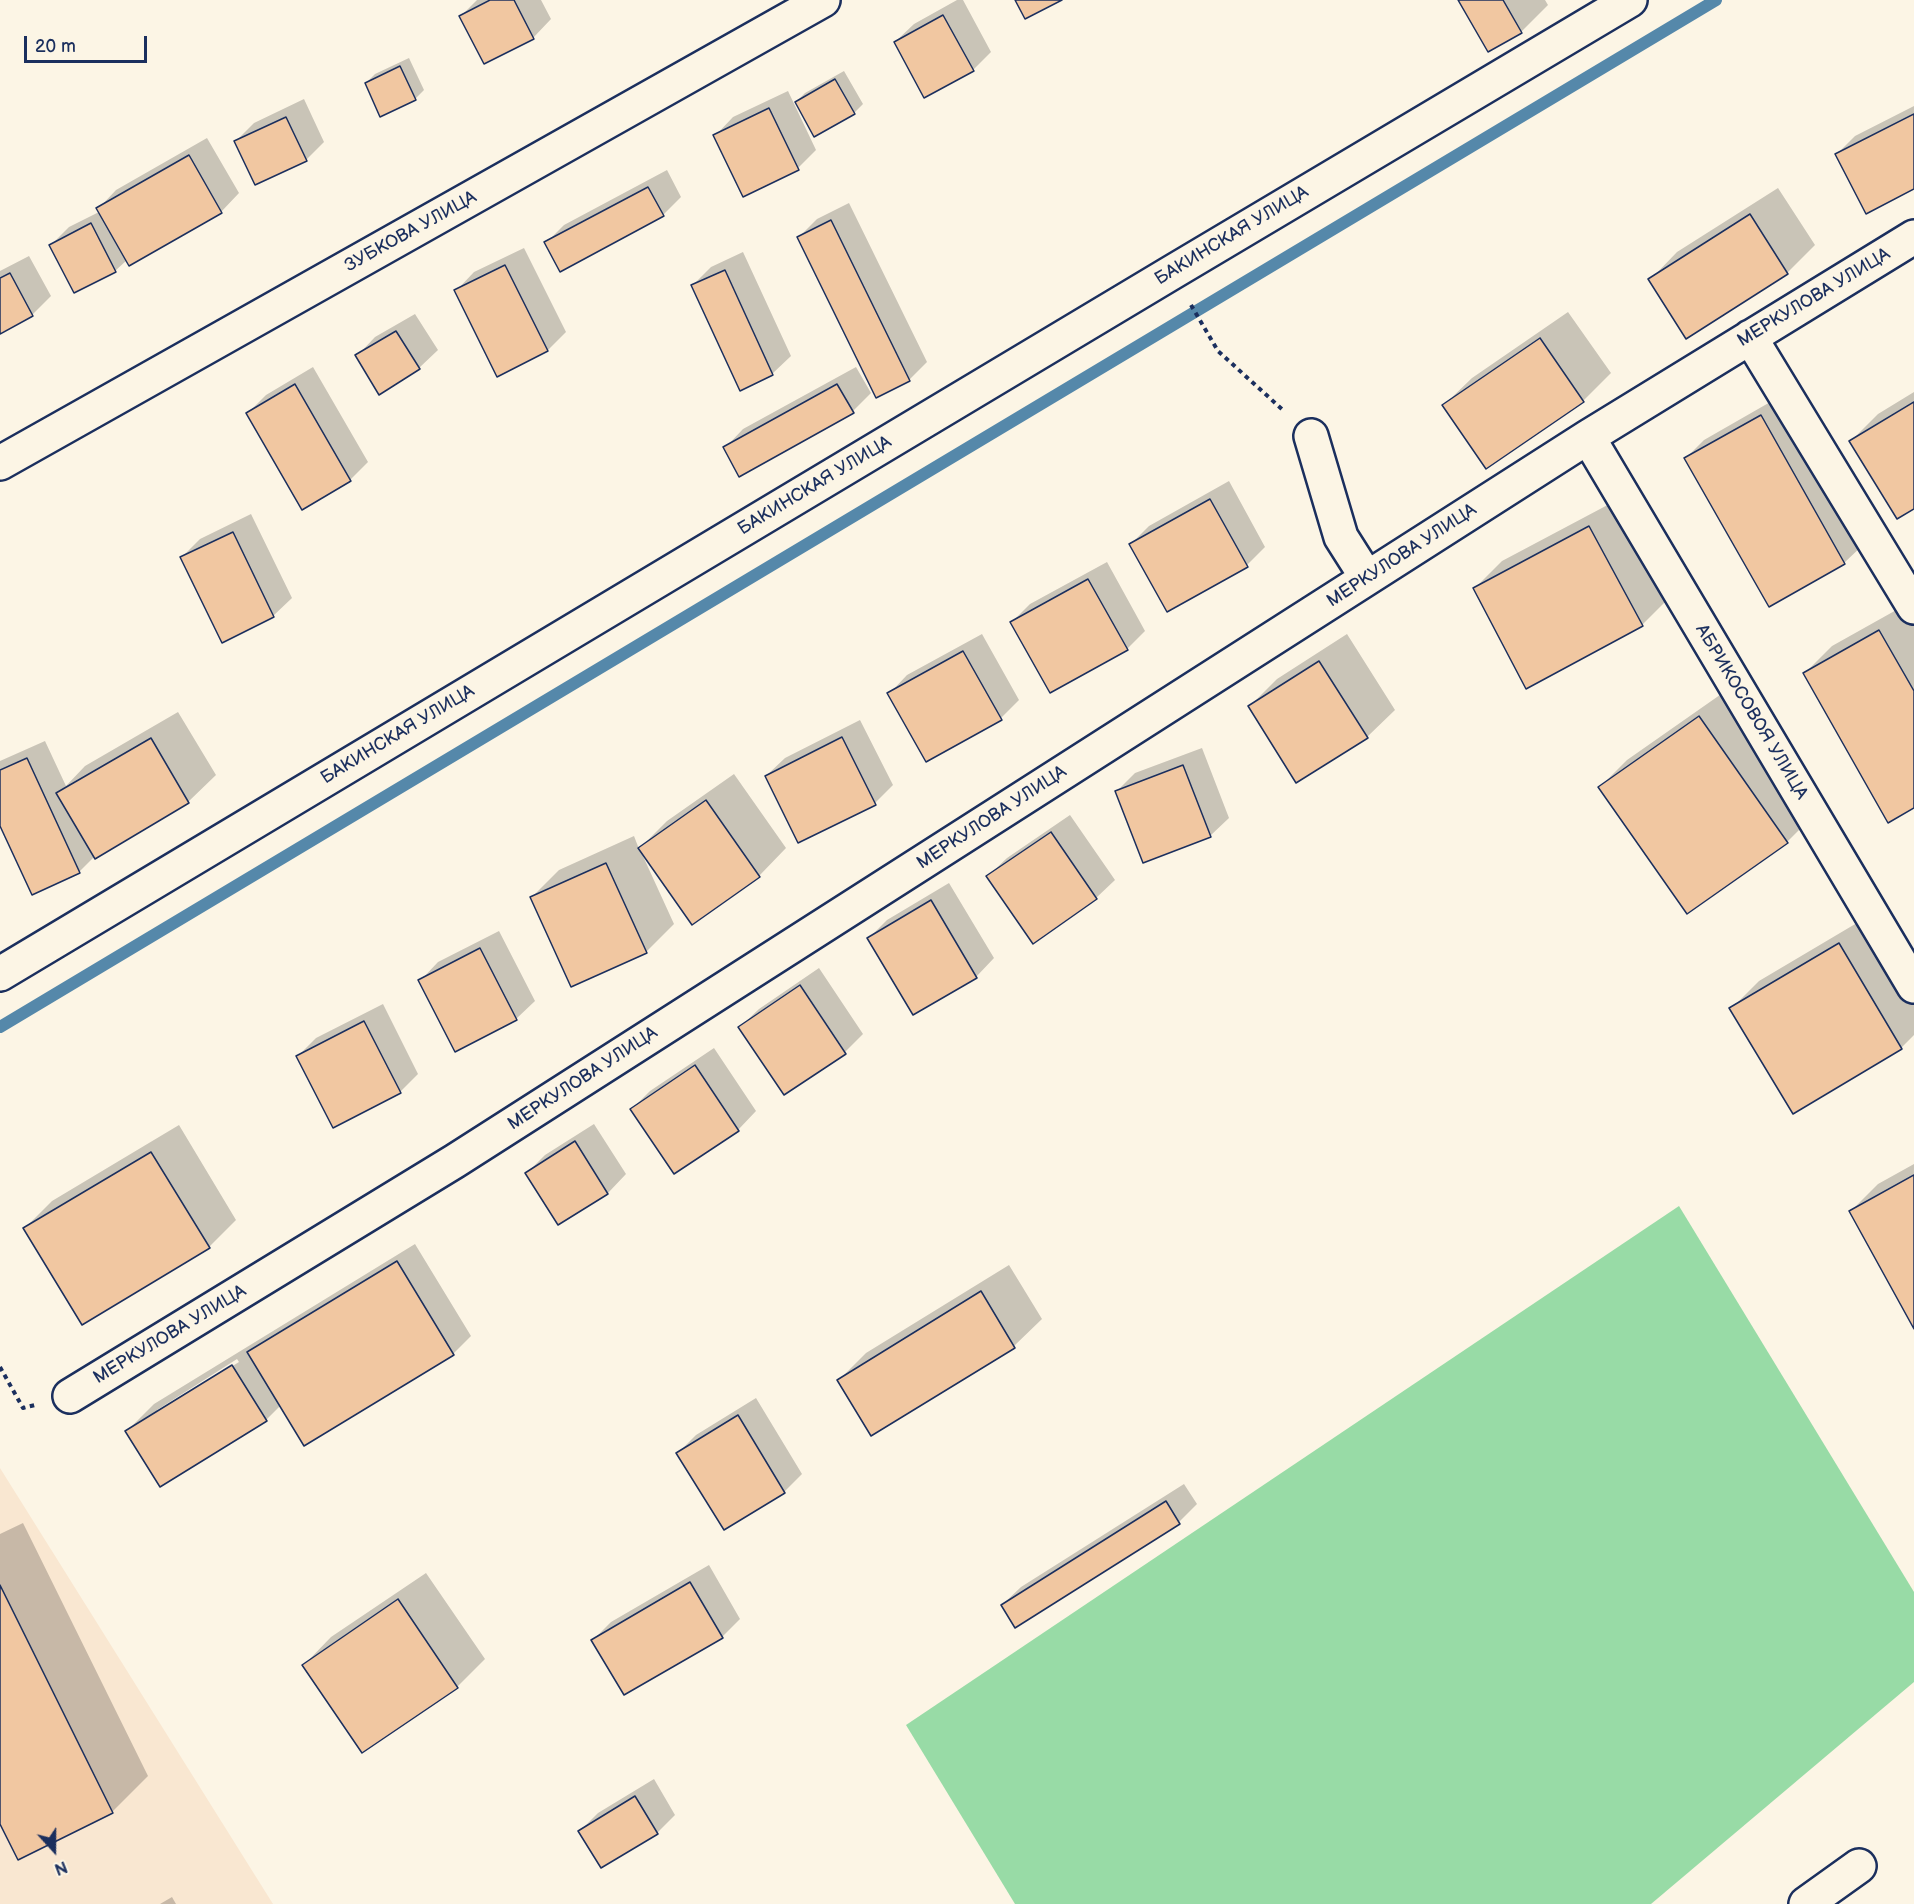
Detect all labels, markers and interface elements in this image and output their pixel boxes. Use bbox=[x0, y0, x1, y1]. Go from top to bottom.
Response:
scale bar bbox=[27, 24, 150, 62]
text: 20 m bbox=[35, 36, 76, 57]
street label: БАКИНСКАЯ УЛИЦА bbox=[1151, 182, 1313, 290]
street label: ЗУБКОВА УЛИЦА bbox=[341, 187, 481, 277]
street label: МЕРКУЛОВА УЛИЦА bbox=[1734, 244, 1894, 352]
street label: БАКИНСКАЯ УЛИЦА bbox=[734, 432, 896, 540]
street label: МЕРКУЛОВА УЛИЦА bbox=[1323, 499, 1481, 613]
street label: АБРИКОСОВОЯ УЛИЦА bbox=[1690, 621, 1812, 803]
street label: БАКИНСКАЯ УЛИЦА bbox=[317, 681, 479, 789]
street label: МЕРКУЛОВА УЛИЦА bbox=[913, 761, 1071, 875]
street label: МЕРКУЛОВА УЛИЦА bbox=[504, 1022, 662, 1136]
street label: МЕРКУЛОВА УЛИЦА bbox=[90, 1281, 250, 1389]
north arrow bbox=[24, 1820, 84, 1880]
text: N bbox=[52, 1856, 70, 1878]

